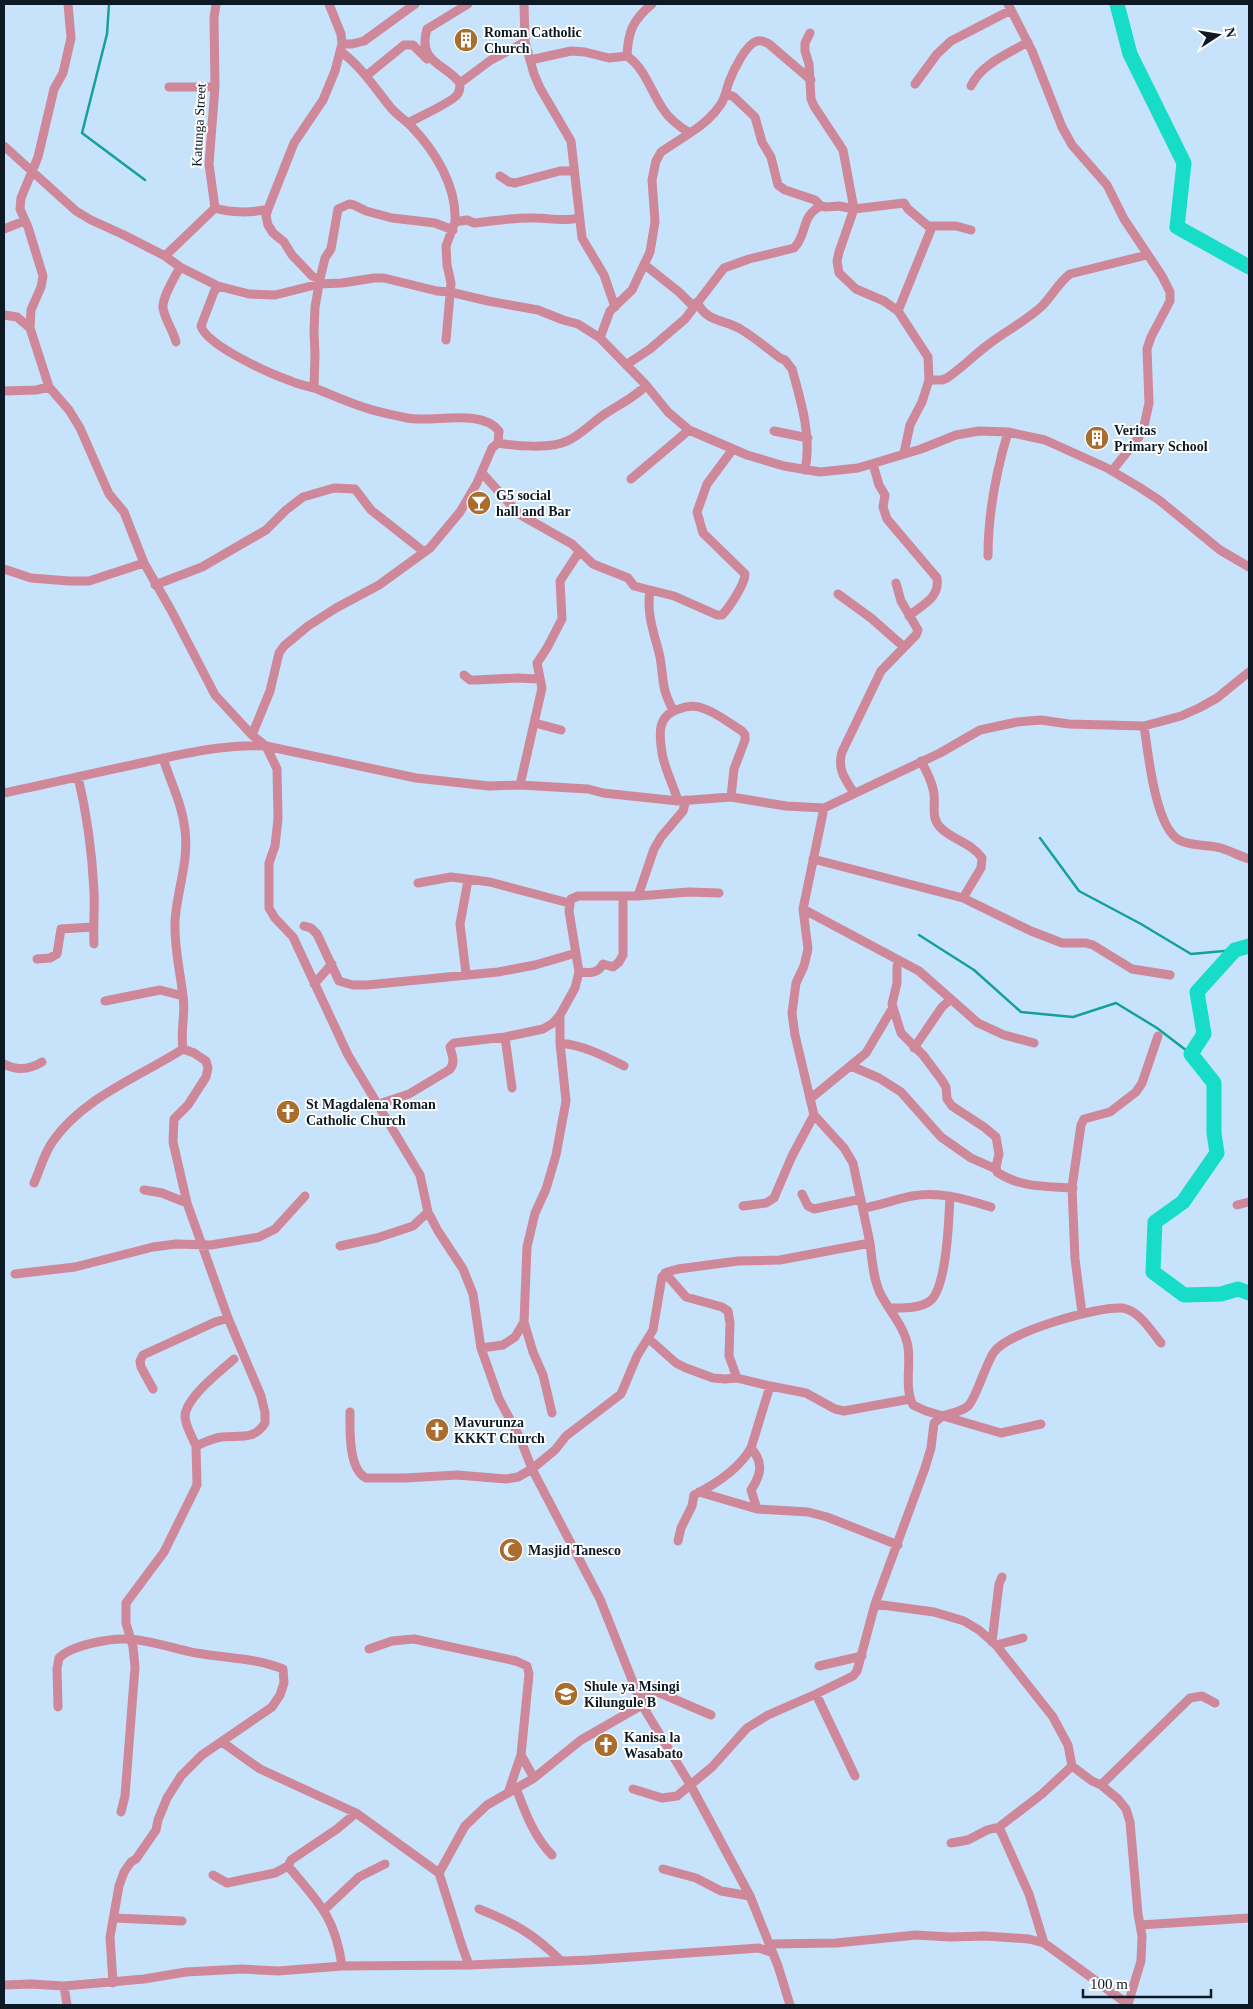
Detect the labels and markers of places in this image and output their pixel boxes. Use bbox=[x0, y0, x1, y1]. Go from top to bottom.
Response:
place label: Roman Catholic Church bbox=[484, 25, 582, 56]
building icon: Roman Catholic Church bbox=[453, 27, 479, 53]
place label: Veritas Primary School bbox=[1114, 423, 1208, 454]
building icon: Veritas Primary School bbox=[1084, 425, 1110, 451]
place label: G5 social hall and Bar bbox=[496, 488, 571, 519]
bar icon: G5 social hall and Bar bbox=[466, 490, 492, 516]
place label: St Magdalena Roman Catholic Church bbox=[306, 1097, 436, 1128]
church icon: St Magdalena Roman Catholic Church bbox=[275, 1099, 301, 1125]
place label: Mavurunza KKKT Church bbox=[454, 1415, 545, 1446]
church icon: Mavurunza KKKT Church bbox=[424, 1417, 450, 1443]
mosque icon: Masjid Tanesco bbox=[498, 1537, 524, 1563]
place label: Masjid Tanesco bbox=[528, 1543, 621, 1558]
place label: Shule ya Msingi Kilungule B bbox=[584, 1679, 680, 1710]
school or university icon: Shule ya Msingi Kilungule B bbox=[553, 1681, 579, 1707]
place label: Kanisa la Wasabato bbox=[624, 1730, 683, 1761]
church icon: Kanisa la Wasabato bbox=[593, 1732, 619, 1758]

